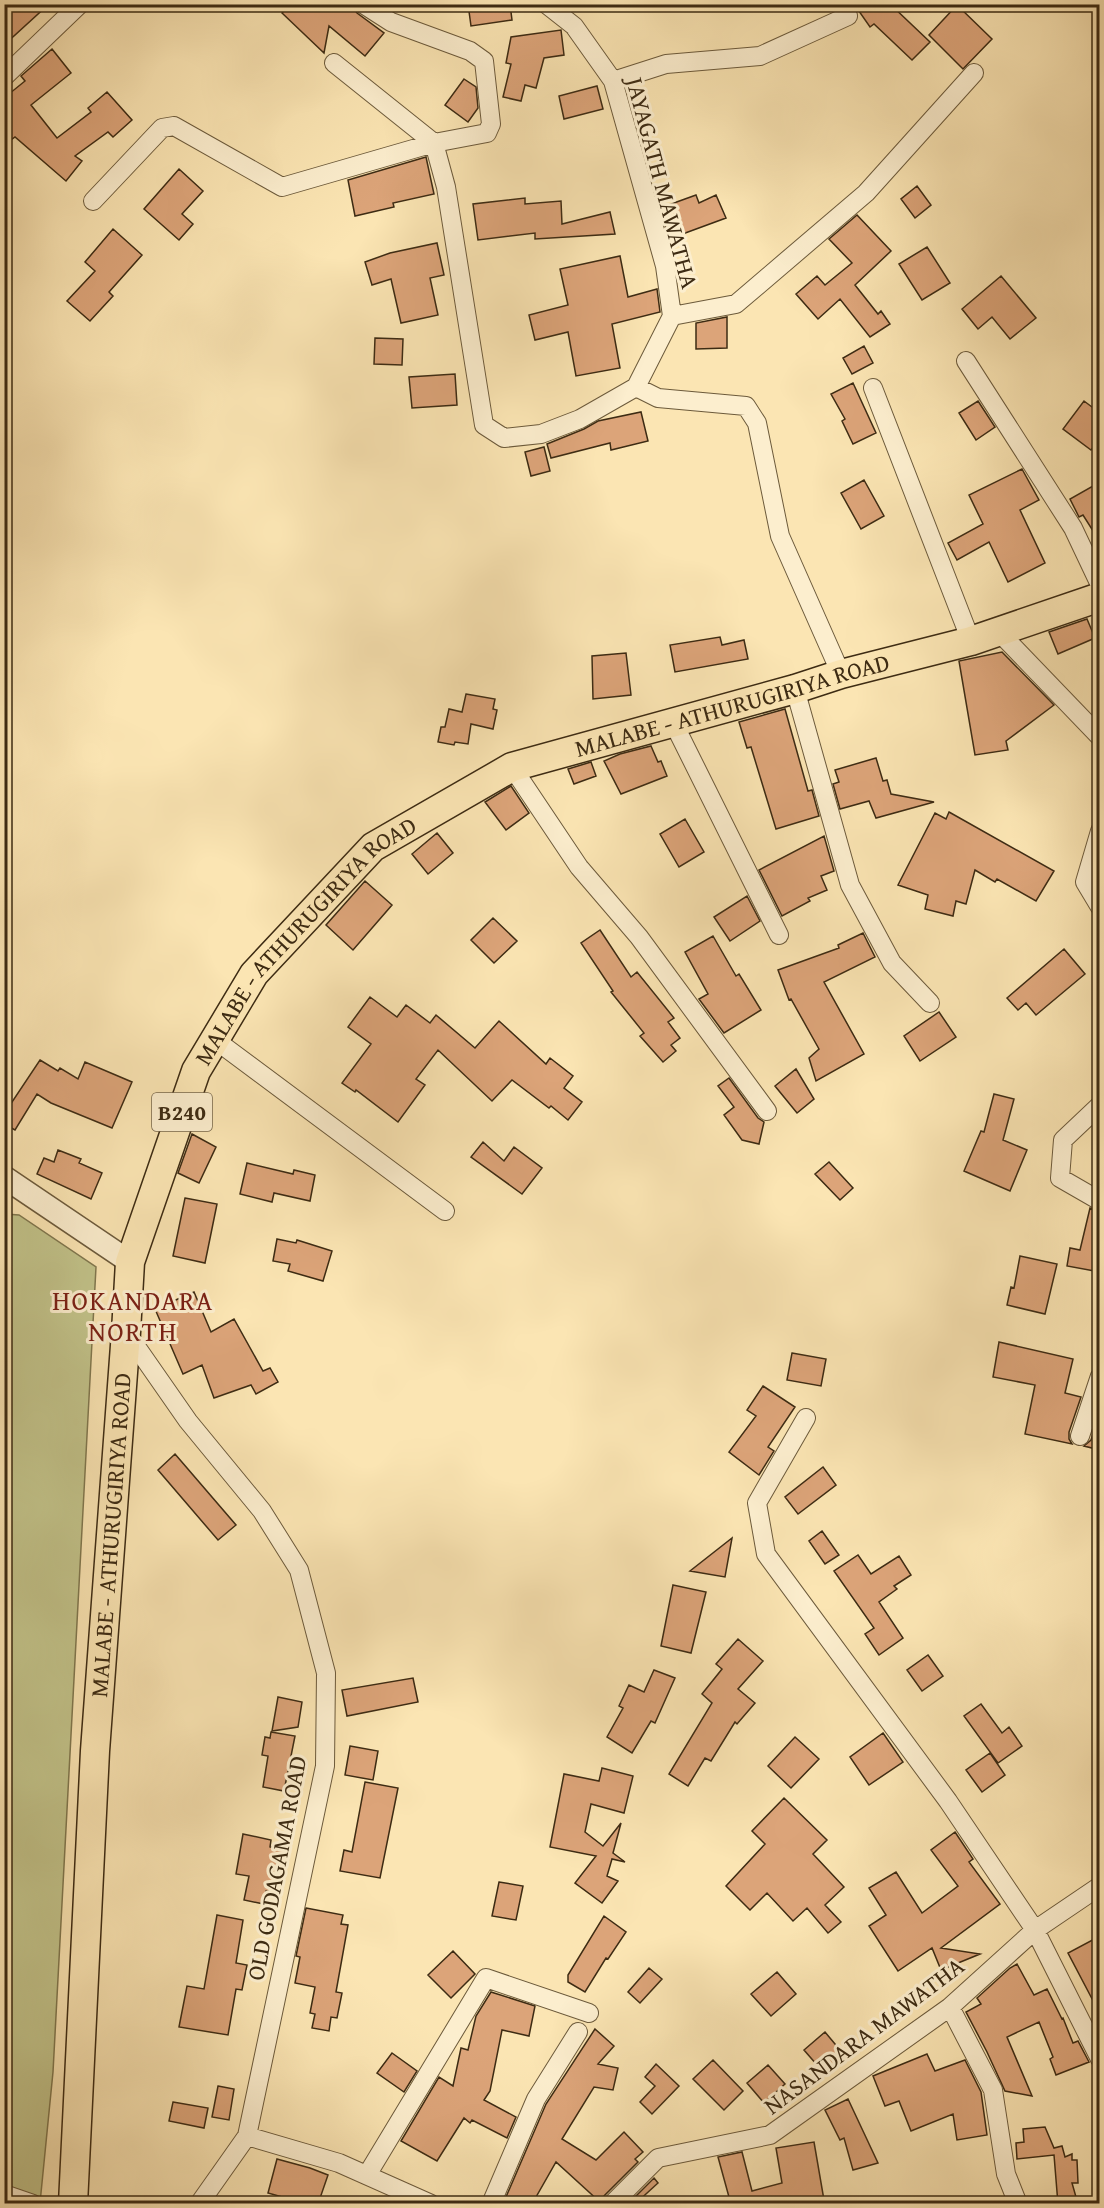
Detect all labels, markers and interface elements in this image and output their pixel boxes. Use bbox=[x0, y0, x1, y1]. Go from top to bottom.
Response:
street label: JAYAGATH MAWATHA bbox=[617, 70, 708, 293]
street label: MALABE - ATHURUGIRIYA ROAD bbox=[571, 644, 893, 766]
street label: MALABE - ATHURUGIRIYA ROAD bbox=[185, 808, 423, 1072]
road number: B240 bbox=[152, 1093, 212, 1131]
district label: HOKANDARA NORTH bbox=[52, 1280, 214, 1351]
street label: MALABE - ATHURUGIRIYA ROAD bbox=[81, 1372, 140, 1699]
street label: OLD GODAGAMA ROAD bbox=[238, 1753, 315, 1983]
street label: NASANDARA MAWATHA bbox=[756, 1948, 972, 2123]

